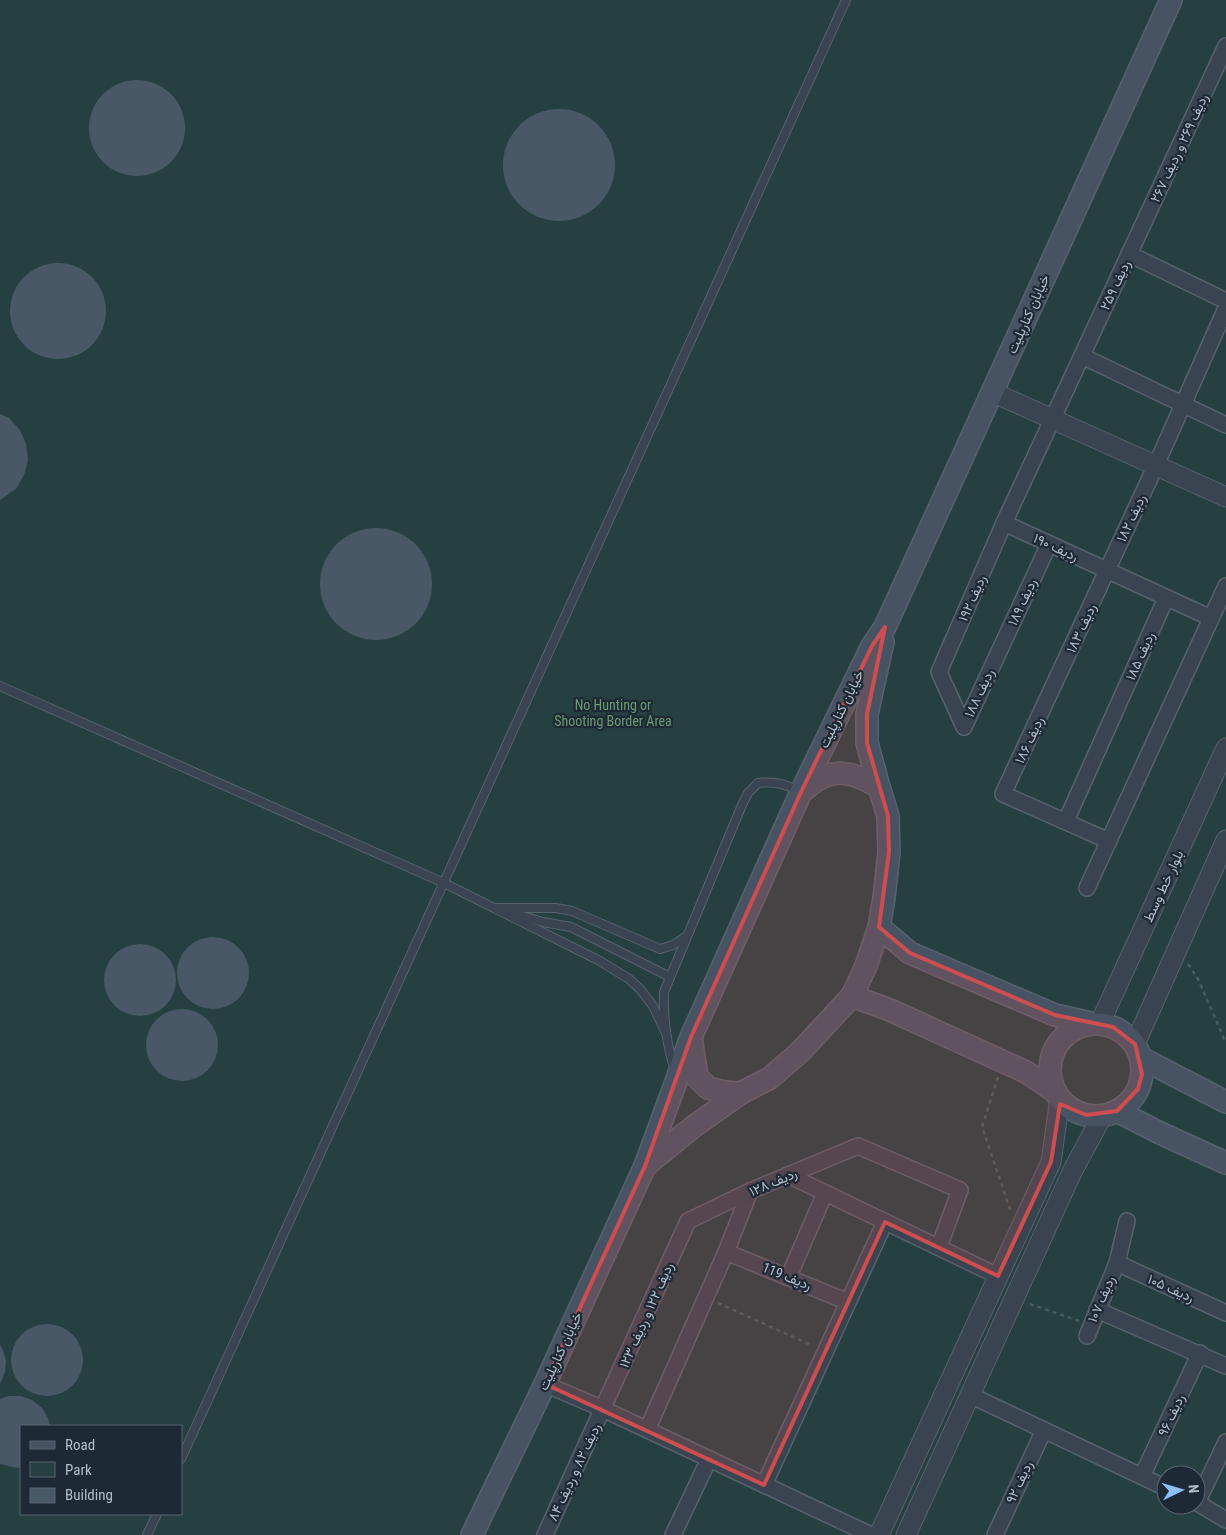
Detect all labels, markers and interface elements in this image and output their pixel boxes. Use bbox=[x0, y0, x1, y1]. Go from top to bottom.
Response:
street label: ردیف ۲۶۹ و ردیف ۲۶۷ bbox=[1147, 91, 1212, 205]
street label: ردیف ۲۵۹ bbox=[1096, 257, 1135, 313]
street label: خیابان کنارپلیت bbox=[1003, 272, 1054, 357]
street label: ردیف ۱۸۲ bbox=[1113, 492, 1150, 545]
street label: ردیف ۱۹۰ bbox=[1031, 530, 1081, 565]
street label: ردیف ۱۹۲ bbox=[955, 572, 990, 624]
street label: ردیف ۱۸۹ bbox=[1004, 576, 1041, 628]
street label: ردیف ۱۸۳ bbox=[1063, 601, 1100, 656]
street label: ردیف ۱۸۵ bbox=[1122, 629, 1159, 683]
street label: ردیف ۱۸۸ bbox=[961, 666, 998, 720]
street label: خیابان کنارپلیت bbox=[815, 667, 869, 752]
park label: No Hunting or Shooting Border Area bbox=[554, 697, 672, 729]
street label: ردیف ۱۸۶ bbox=[1011, 714, 1048, 767]
street label: بلوار خط وسط bbox=[1139, 848, 1187, 925]
street label: ردیف ۱۲۸ bbox=[747, 1165, 800, 1200]
street label: ردیف 119 bbox=[760, 1259, 814, 1294]
street label: ردیف ۱۲۲ و ردیف ۱۲۳ bbox=[616, 1260, 677, 1371]
street label: ردیف ۱۰۵ bbox=[1145, 1271, 1197, 1306]
street label: ردیف ۱۰۷ bbox=[1084, 1273, 1119, 1325]
street label: خیابان کنارپلیت bbox=[535, 1309, 587, 1394]
street label: ردیف ۹۶ bbox=[1154, 1391, 1189, 1439]
street label: ردیف ۸۲ و ردیف ۸۴ bbox=[544, 1420, 605, 1524]
legend bbox=[20, 1425, 182, 1515]
text: Road bbox=[65, 1436, 95, 1454]
street label: ردیف ۹۲ bbox=[1002, 1458, 1037, 1506]
text: Park bbox=[65, 1461, 92, 1479]
north arrow bbox=[1156, 1465, 1206, 1515]
text: N bbox=[1186, 1484, 1202, 1494]
text: Building bbox=[65, 1486, 113, 1504]

